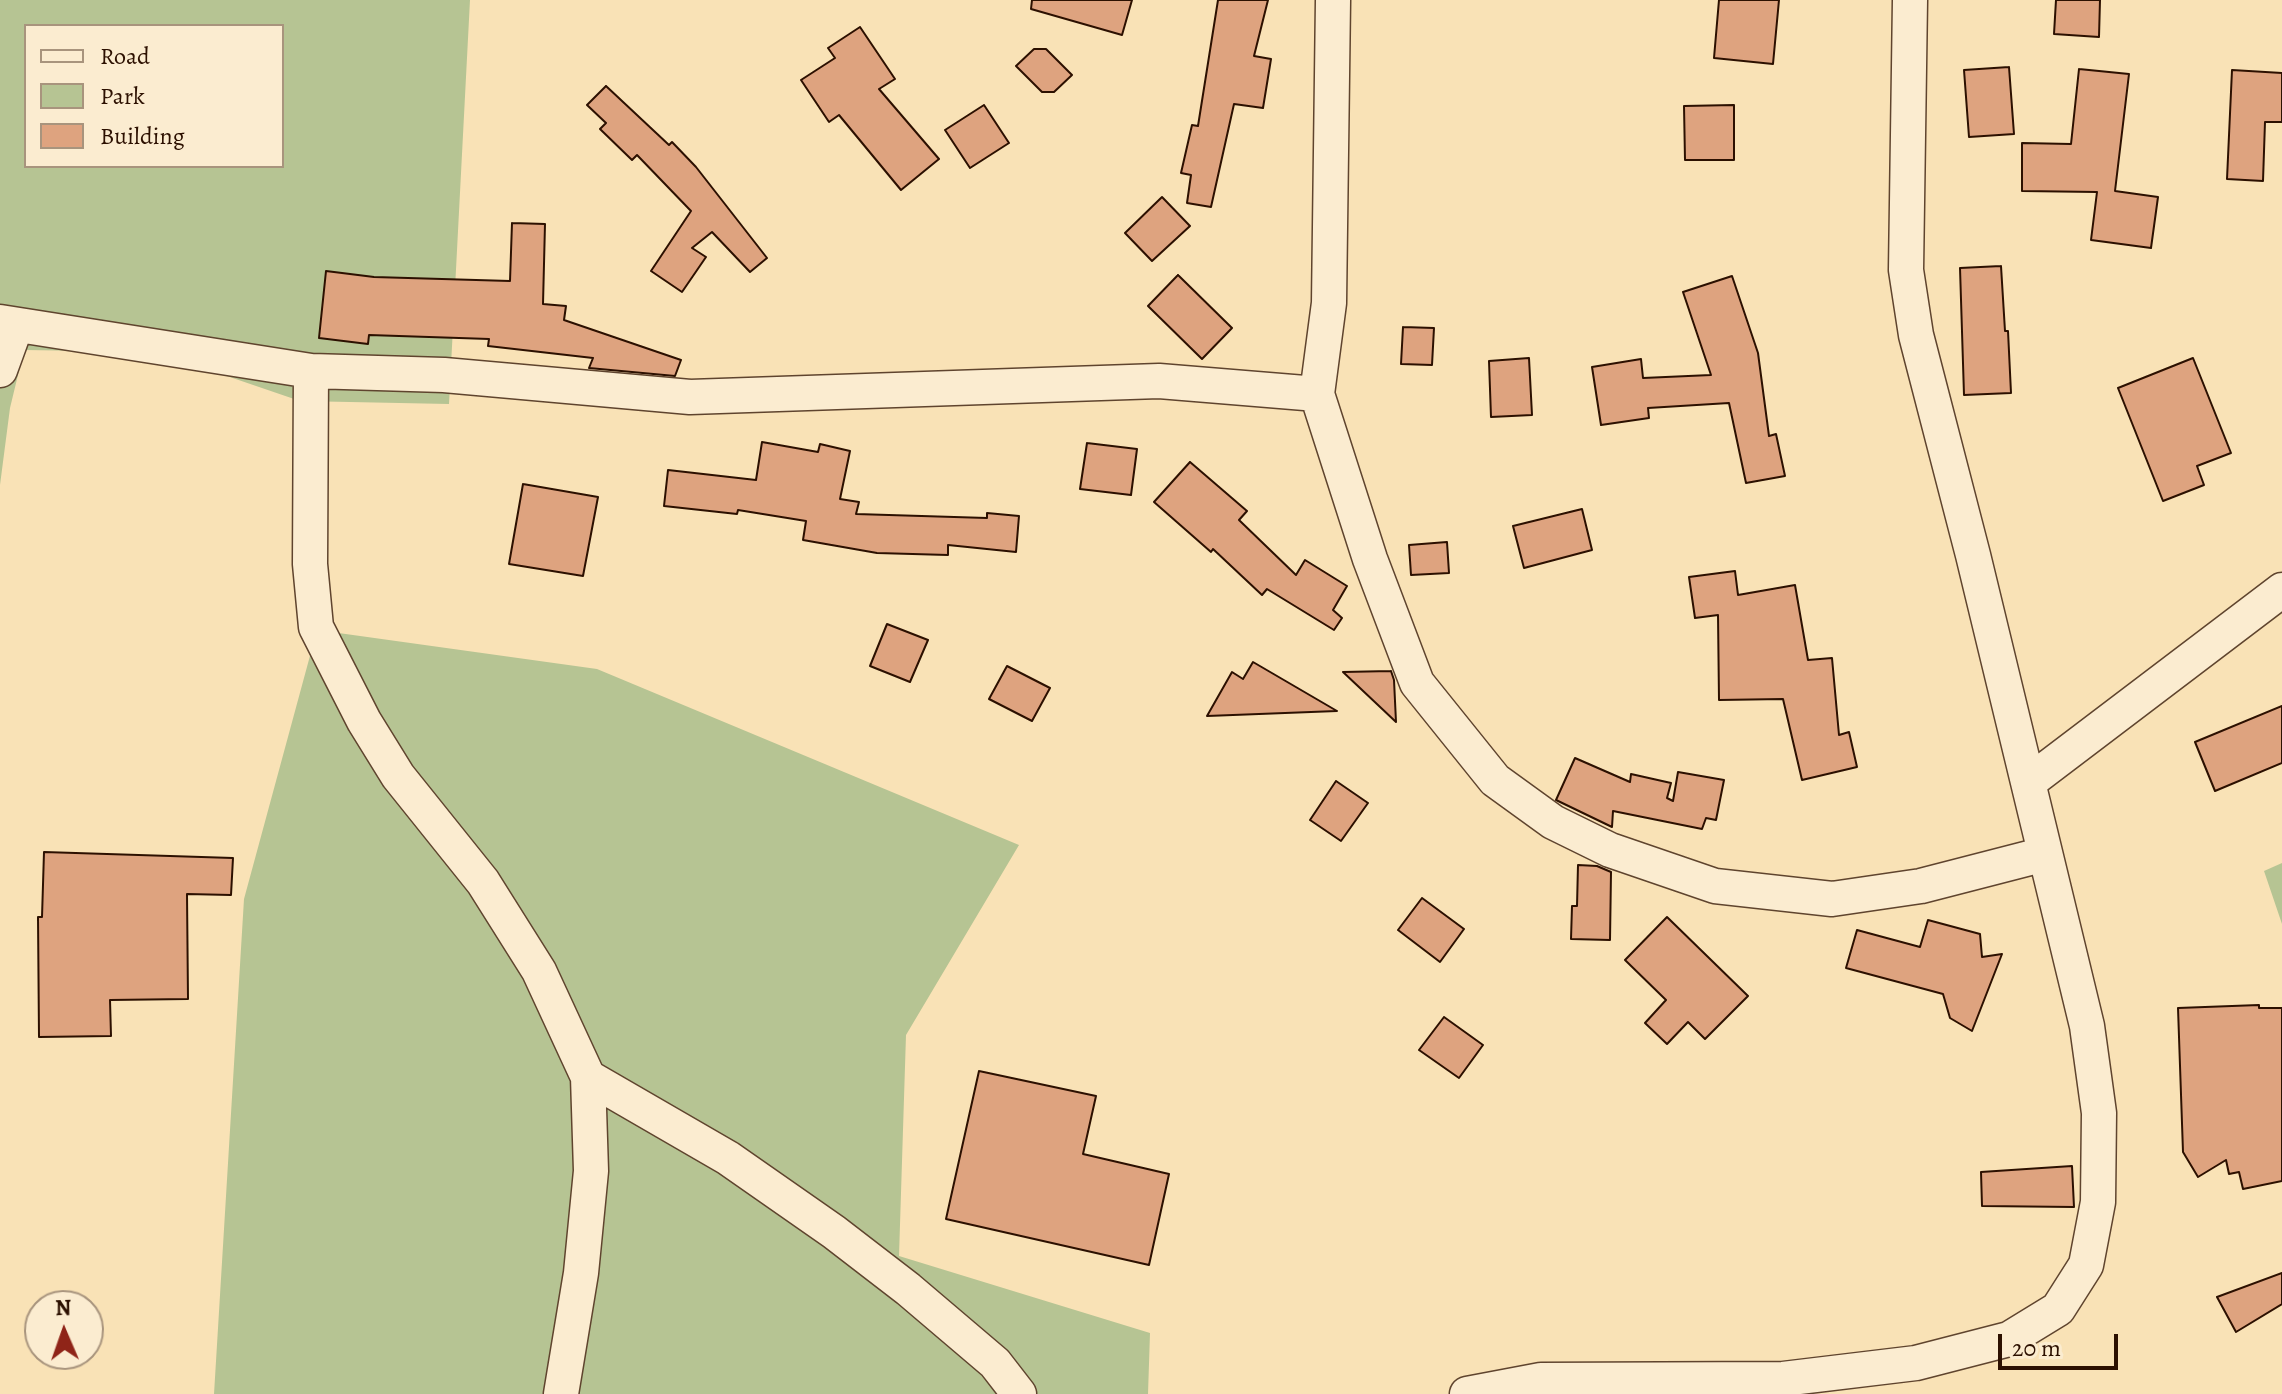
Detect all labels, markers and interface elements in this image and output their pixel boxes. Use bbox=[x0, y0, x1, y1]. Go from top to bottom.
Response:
legend bbox=[24, 24, 284, 168]
text: Road bbox=[100, 40, 150, 72]
text: Park bbox=[100, 80, 145, 112]
text: Building bbox=[100, 120, 185, 152]
north arrow bbox=[24, 1290, 104, 1370]
text: N bbox=[55, 1293, 72, 1323]
scale bar bbox=[2002, 1318, 2122, 1368]
text: 20 m bbox=[2012, 1332, 2061, 1364]

